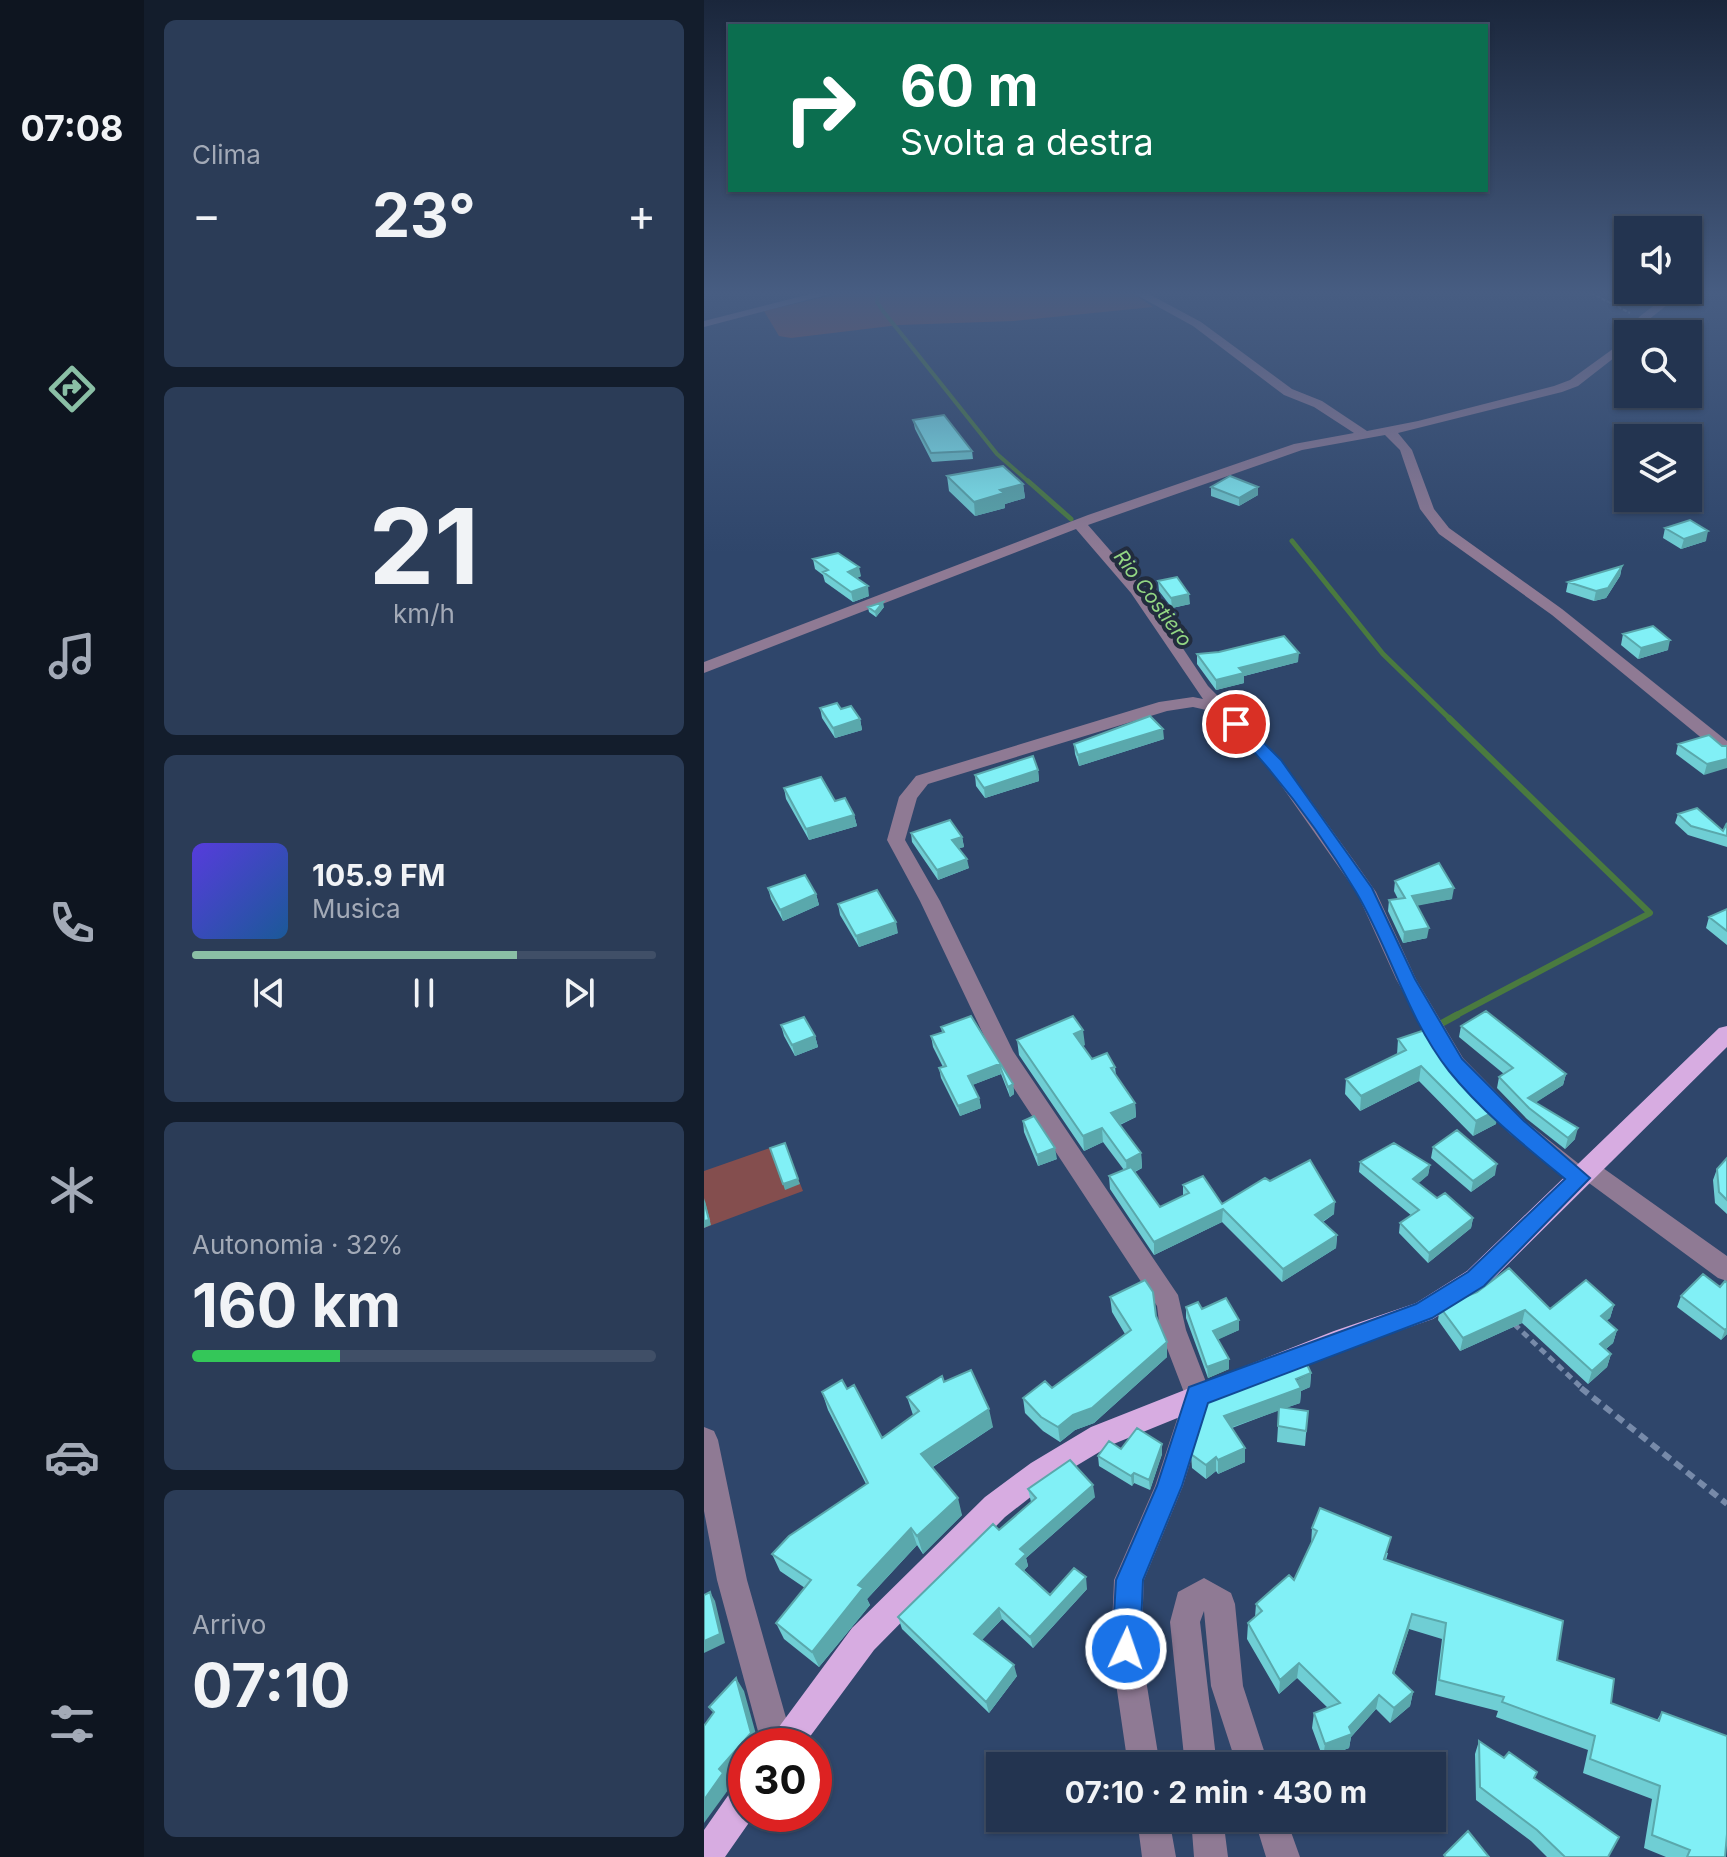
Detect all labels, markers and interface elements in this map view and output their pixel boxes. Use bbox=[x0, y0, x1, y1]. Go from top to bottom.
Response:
text: 60 m bbox=[900, 52, 1039, 120]
icon: right bbox=[768, 56, 872, 160]
text: 07:08 bbox=[20, 106, 124, 150]
text: Svolta a destra bbox=[900, 120, 1154, 164]
text: Clima bbox=[192, 139, 261, 170]
text: 23° bbox=[372, 179, 476, 251]
text: − bbox=[192, 188, 221, 242]
text: + bbox=[627, 188, 656, 242]
map controls bbox=[1614, 216, 1702, 512]
button: sound bbox=[1614, 216, 1702, 304]
button: search bbox=[1614, 320, 1702, 408]
icon: directions bbox=[44, 361, 100, 417]
button: layers bbox=[1614, 424, 1702, 512]
text: 21 bbox=[369, 483, 479, 609]
water label: Rio Costiero bbox=[1109, 545, 1197, 651]
text: km/h bbox=[393, 598, 455, 629]
icon: music bbox=[44, 628, 100, 684]
pin bbox=[1202, 690, 1270, 758]
icon: arrive bbox=[1214, 702, 1258, 746]
text: 105.9 FM bbox=[312, 857, 445, 893]
text: Musica bbox=[312, 893, 401, 924]
icon: phone bbox=[44, 895, 100, 951]
icon: previous bbox=[247, 971, 291, 1015]
icon: pause bbox=[402, 971, 446, 1015]
icon: next bbox=[557, 971, 601, 1015]
icon: climate bbox=[44, 1162, 100, 1218]
text: Autonomia · 32% bbox=[192, 1229, 403, 1260]
text: 160 km bbox=[192, 1269, 401, 1341]
icon: car bbox=[44, 1429, 100, 1485]
position arrow bbox=[1084, 1607, 1168, 1691]
text: Arrivo bbox=[192, 1609, 266, 1640]
text: 07:10 bbox=[192, 1649, 351, 1721]
icon: filters bbox=[44, 1696, 100, 1752]
speed limit sign: 30 bbox=[728, 1728, 832, 1832]
text: 07:10 · 2 min · 430 m bbox=[1065, 1774, 1367, 1810]

